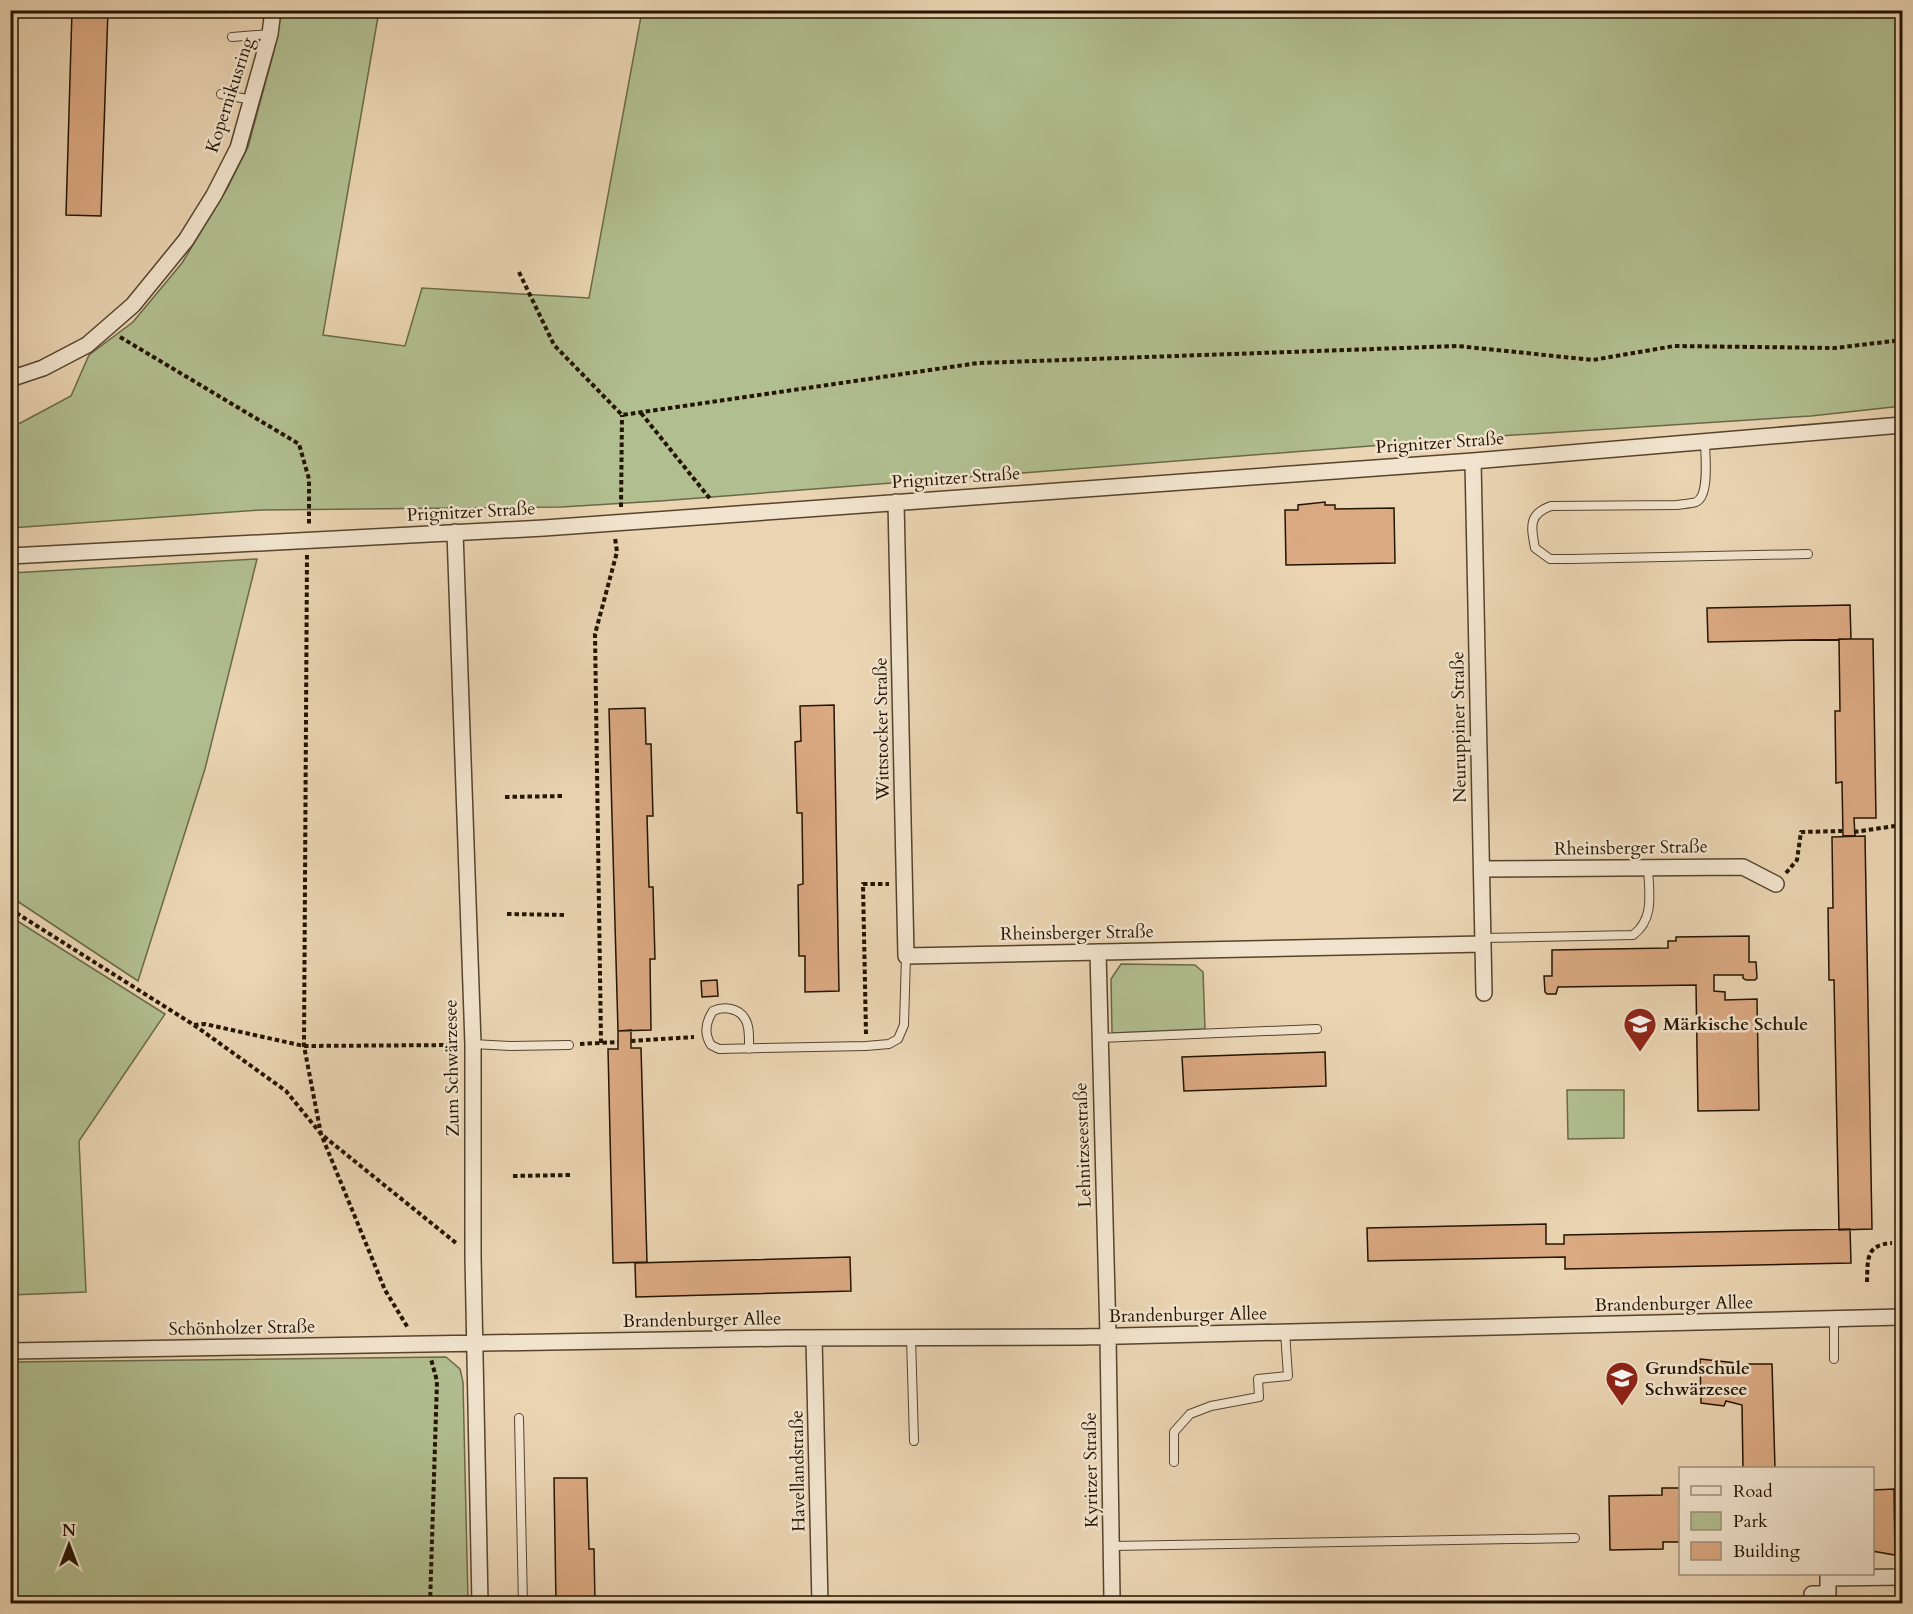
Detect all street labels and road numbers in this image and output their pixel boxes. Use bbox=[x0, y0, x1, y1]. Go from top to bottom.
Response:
street label: Kopernikusring bbox=[200, 33, 261, 156]
street label: Prignitzer Straße bbox=[1375, 426, 1505, 460]
street label: Prignitzer Straße bbox=[891, 461, 1021, 495]
street label: Prignitzer Straße bbox=[406, 496, 536, 528]
street label: Neuruppiner Straße bbox=[1445, 651, 1473, 803]
street label: Wittstocker Straße bbox=[868, 657, 896, 802]
street label: Rheinsberger Straße bbox=[1554, 834, 1708, 862]
street label: Rheinsberger Straße bbox=[1000, 919, 1154, 947]
street label: Zum Schwärzesee bbox=[438, 999, 466, 1137]
street label: Lehnitzseestraße bbox=[1068, 1082, 1098, 1208]
street label: Brandenburger Allee bbox=[1594, 1290, 1754, 1318]
street label: Brandenburger Allee bbox=[1108, 1301, 1268, 1329]
street label: Brandenburger Allee bbox=[622, 1306, 782, 1334]
street label: Schönholzer Straße bbox=[168, 1314, 316, 1342]
street label: Havellandstraße bbox=[784, 1410, 812, 1532]
street label: Kyritzer Straße bbox=[1077, 1412, 1105, 1528]

